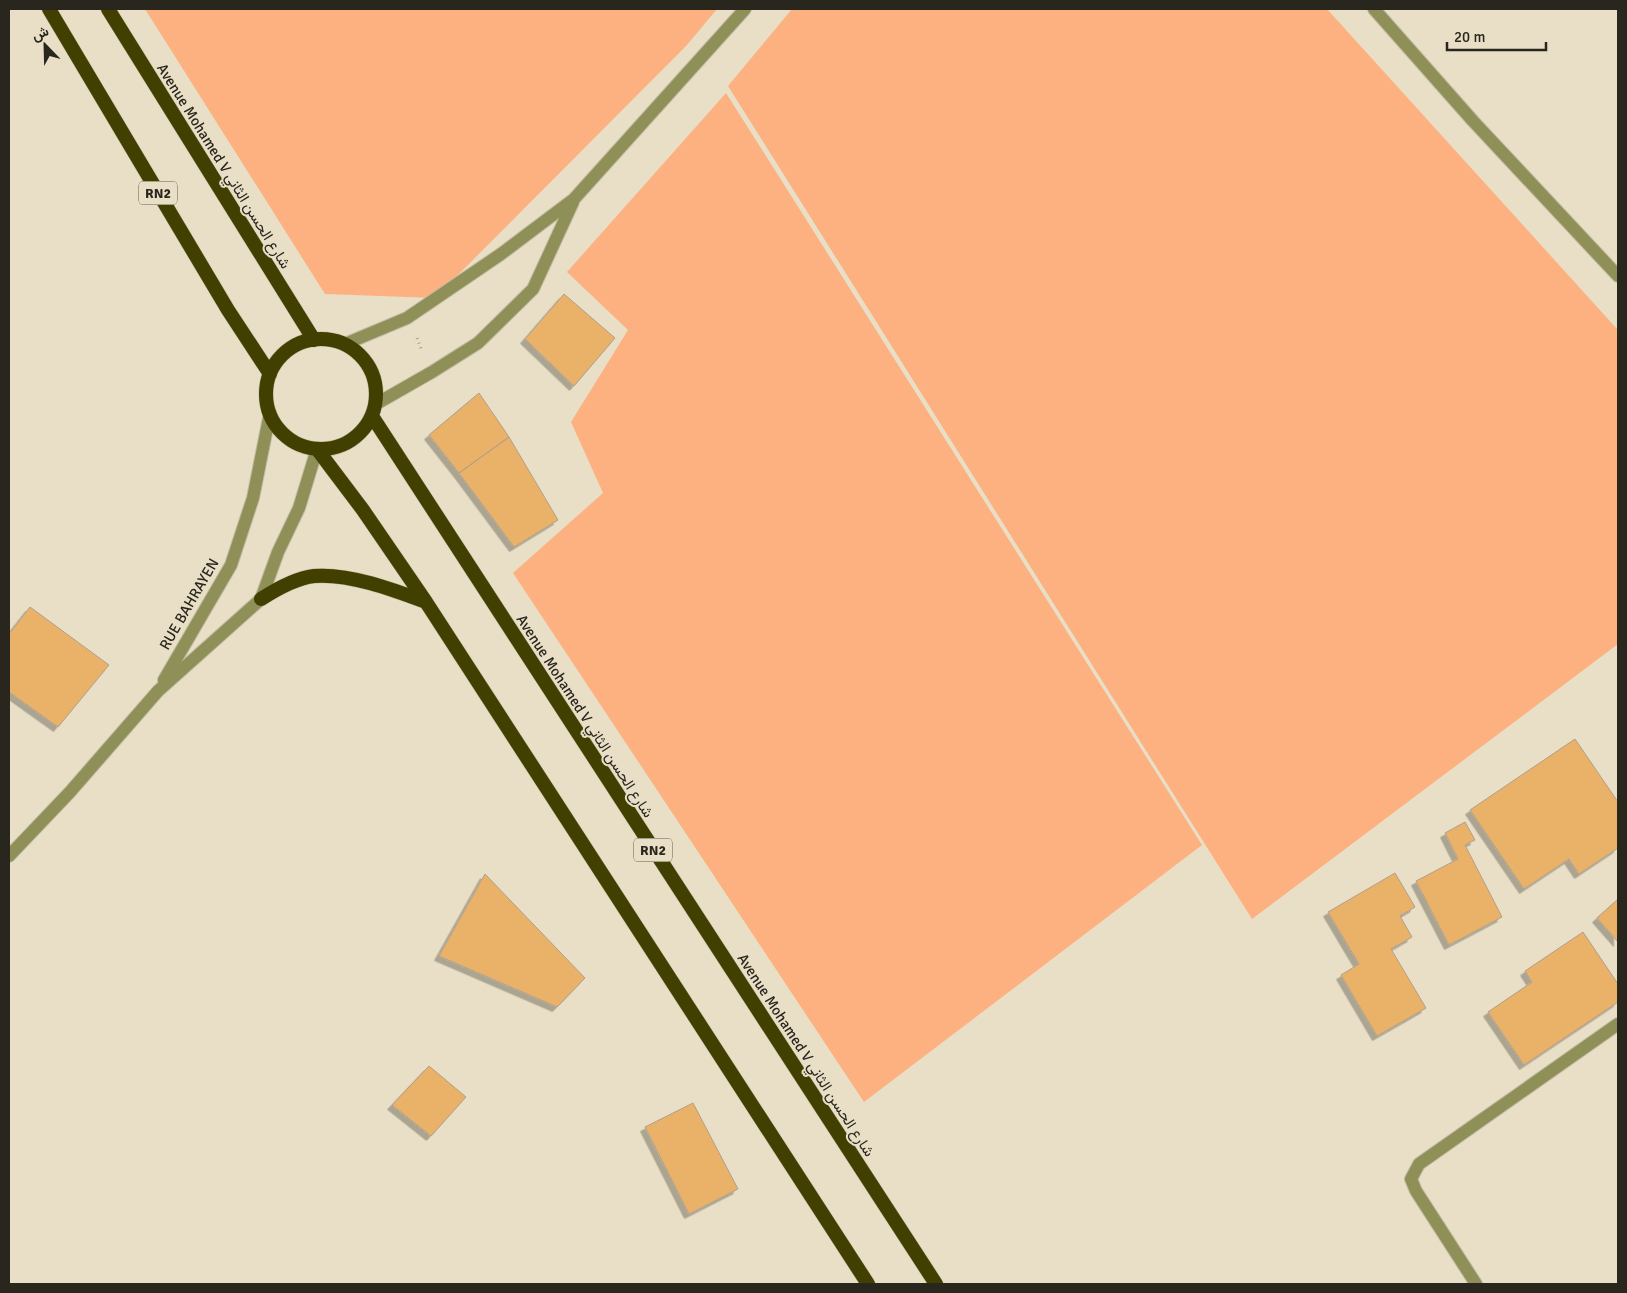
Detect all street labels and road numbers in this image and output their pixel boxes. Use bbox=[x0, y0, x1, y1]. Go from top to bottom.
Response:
street label: Avenue Mohamed V شارع الحسن الثاني bbox=[150, 60, 295, 274]
road number: RN2 bbox=[139, 182, 177, 204]
street label: RUE BAHRAYEN bbox=[156, 555, 222, 653]
street label: Avenue Mohamed V شارع الحسن الثاني bbox=[509, 611, 658, 823]
road number: RN2 bbox=[634, 838, 672, 862]
street label: Avenue Mohamed V شارع الحسن الثاني bbox=[730, 950, 879, 1162]

